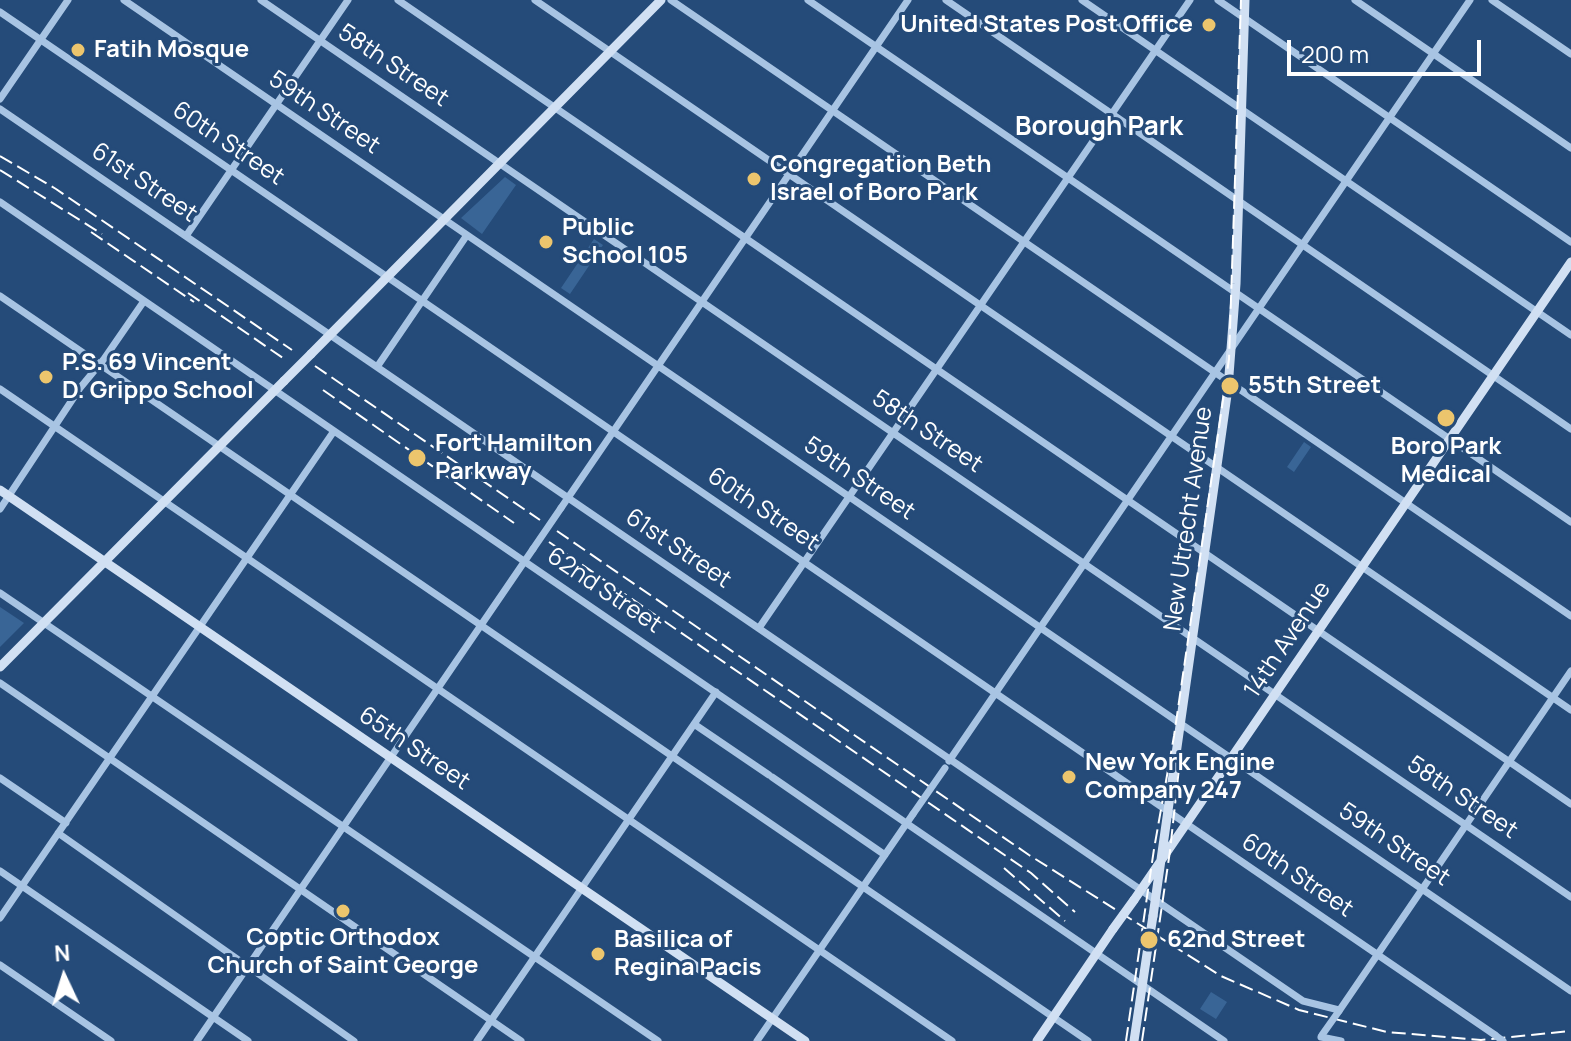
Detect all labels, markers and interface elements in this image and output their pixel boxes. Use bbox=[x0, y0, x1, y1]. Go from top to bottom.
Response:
place label: United States Post Office bbox=[900, 11, 1193, 39]
marker: United States Post Office bbox=[1200, 16, 1218, 34]
street label: 58th Street bbox=[332, 19, 454, 113]
scale bar bbox=[1291, 24, 1485, 74]
place label: Fatih Mosque bbox=[94, 36, 249, 64]
text: 200 m bbox=[1301, 37, 1369, 70]
marker: Fatih Mosque bbox=[69, 41, 87, 59]
street label: 59th Street bbox=[263, 65, 385, 161]
street label: 60th Street bbox=[167, 96, 289, 192]
district label: Borough Park bbox=[1015, 112, 1183, 144]
street label: 61st Street bbox=[86, 137, 202, 229]
place label: Congregation Beth Israel of Boro Park bbox=[770, 151, 992, 207]
marker: Congregation Beth Israel of Boro Park bbox=[745, 170, 763, 188]
place label: Public School 105 bbox=[562, 214, 688, 270]
marker: Public School 105 bbox=[537, 233, 555, 251]
place label: P.S. 69 Vincent D. Grippo School bbox=[62, 349, 254, 405]
marker: P.S. 69 Vincent D. Grippo School bbox=[37, 368, 55, 386]
place label: 55th Street bbox=[1248, 372, 1381, 400]
marker: 55th Street bbox=[1219, 375, 1241, 397]
street label: 58th Street bbox=[866, 385, 988, 479]
street label: New Utrecht Avenue bbox=[1159, 405, 1219, 633]
marker: Boro Park Medical bbox=[1435, 407, 1457, 429]
place label: Fort Hamilton Parkway bbox=[435, 430, 593, 486]
street label: 59th Street bbox=[798, 431, 920, 527]
place label: Boro Park Medical bbox=[1391, 433, 1501, 489]
marker: Fort Hamilton Parkway bbox=[406, 447, 428, 469]
street label: 60th Street bbox=[702, 462, 824, 558]
street label: 61st Street bbox=[620, 503, 736, 595]
street label: 62nd Street bbox=[541, 542, 667, 640]
street label: 14th Avenue bbox=[1239, 576, 1337, 704]
street label: 65th Street bbox=[353, 701, 475, 797]
place label: New York Engine Company 247 bbox=[1085, 749, 1275, 805]
street label: 58th Street bbox=[1401, 751, 1523, 845]
marker: New York Engine Company 247 bbox=[1060, 768, 1078, 786]
street label: 59th Street bbox=[1333, 797, 1455, 893]
street label: 60th Street bbox=[1236, 828, 1358, 924]
marker: Coptic Orthodox Church of Saint George bbox=[334, 902, 352, 920]
place label: Coptic Orthodox Church of Saint George bbox=[207, 924, 479, 980]
place label: Basilica of Regina Pacis bbox=[614, 926, 761, 982]
place label: 62nd Street bbox=[1167, 926, 1305, 954]
marker: 62nd Street bbox=[1138, 929, 1160, 951]
north arrow bbox=[24, 937, 104, 1017]
text: N bbox=[53, 938, 71, 969]
marker: Basilica of Regina Pacis bbox=[589, 945, 607, 963]

